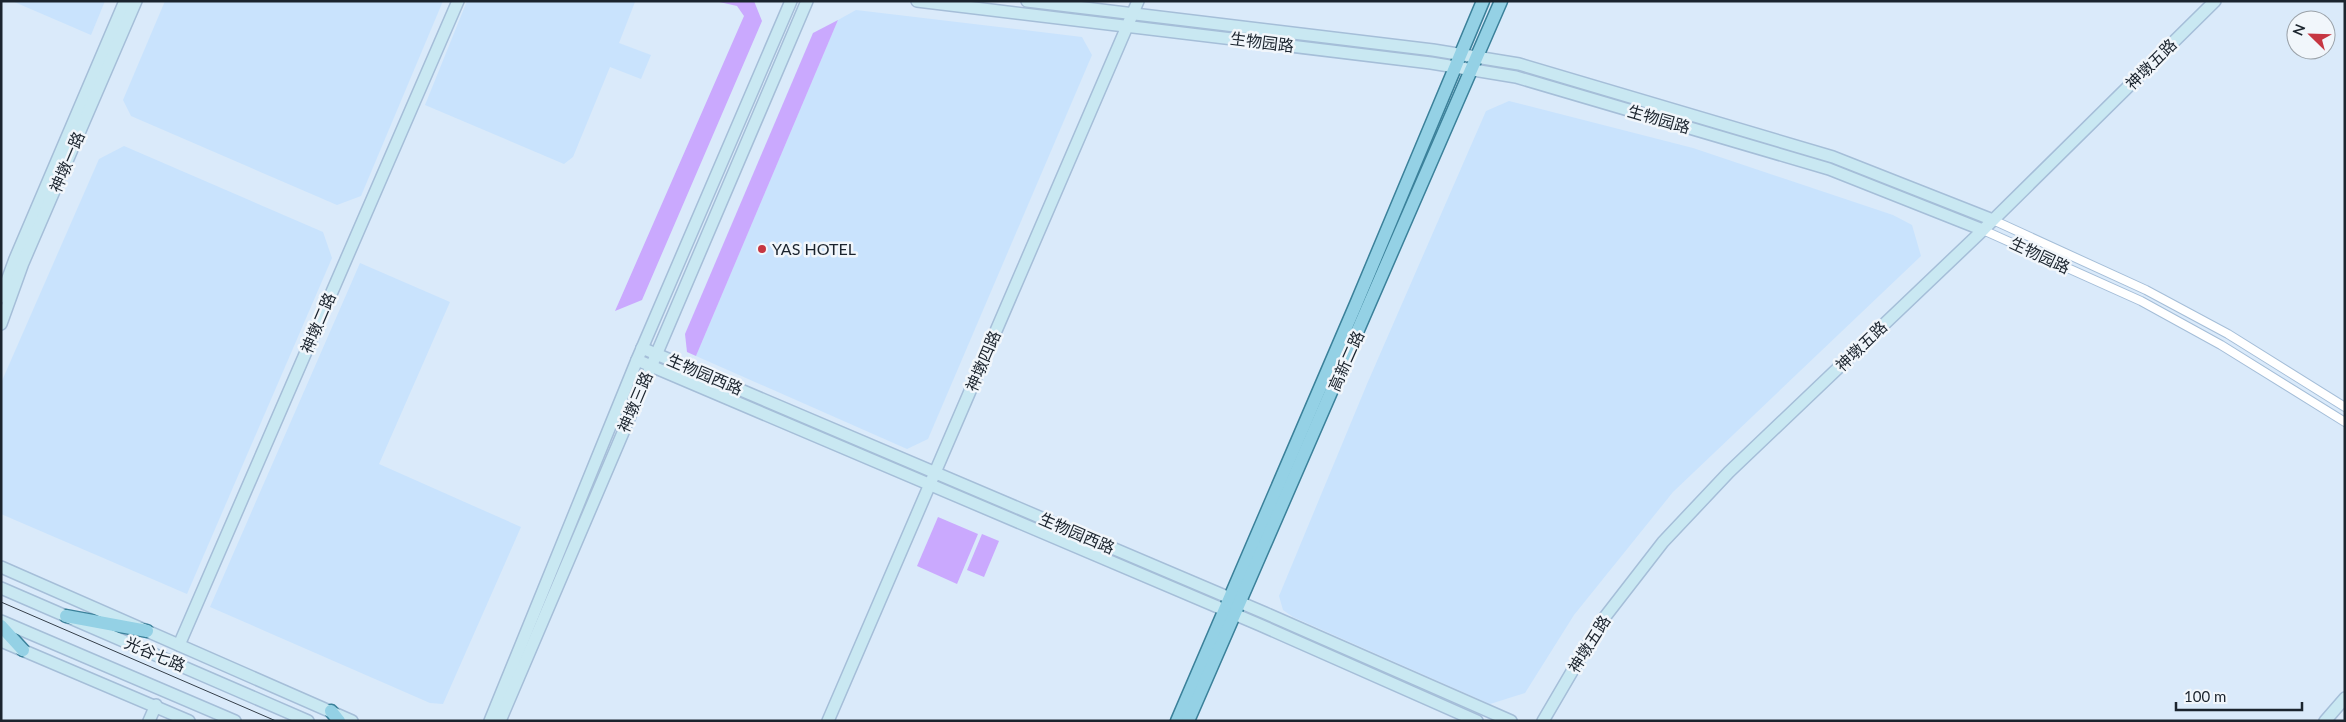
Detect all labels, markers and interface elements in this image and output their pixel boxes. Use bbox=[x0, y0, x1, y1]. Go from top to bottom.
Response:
north arrow bbox=[2286, 10, 2336, 60]
text: N bbox=[2289, 21, 2309, 38]
street label: 生物园路 bbox=[1229, 28, 1295, 55]
street label: 神墩五路 bbox=[2121, 34, 2180, 93]
street label: 生物园路 bbox=[1626, 101, 1693, 136]
street label: 神墩一路 bbox=[45, 129, 88, 195]
street label: 生物园路 bbox=[2007, 232, 2073, 277]
place label: YAS HOTEL bbox=[772, 239, 856, 258]
marker: YAS HOTEL bbox=[756, 243, 768, 255]
street label: 神墩二路 bbox=[296, 290, 339, 356]
street label: 神墩五路 bbox=[1831, 317, 1890, 375]
street label: 神墩四路 bbox=[961, 328, 1004, 394]
street label: 高新二路 bbox=[1324, 328, 1367, 394]
street label: 生物园西路 bbox=[665, 349, 746, 398]
street label: 神墩三路 bbox=[613, 369, 656, 435]
street label: 生物园西路 bbox=[1037, 508, 1118, 557]
street label: 神墩五路 bbox=[1564, 612, 1614, 676]
street label: 光谷七路 bbox=[122, 632, 188, 675]
scale bar bbox=[2176, 680, 2302, 712]
text: 100 m bbox=[2184, 687, 2226, 705]

